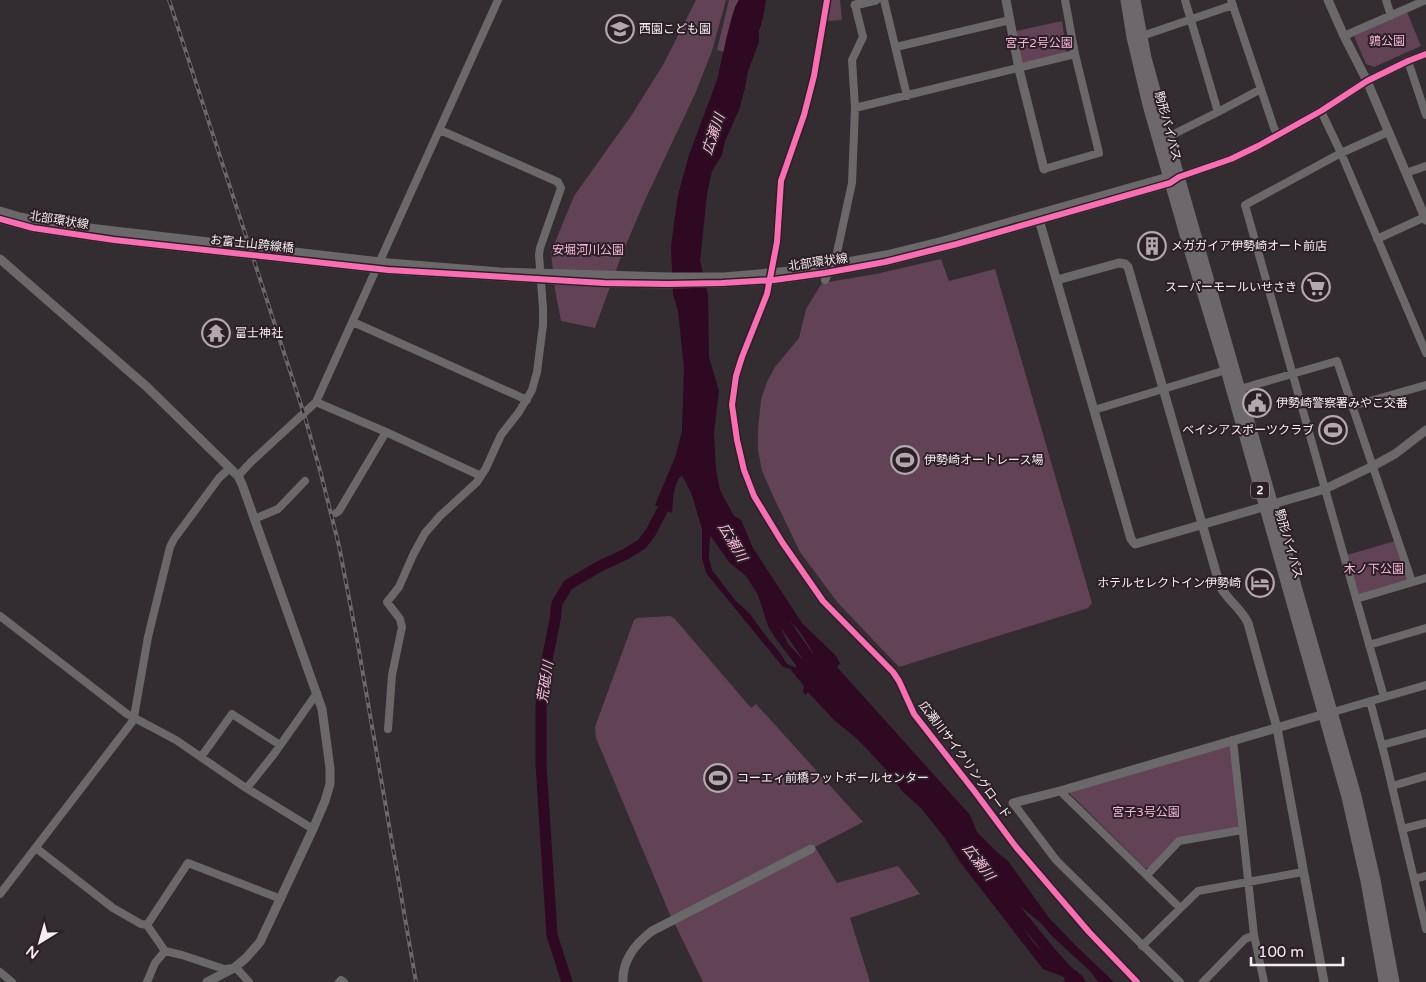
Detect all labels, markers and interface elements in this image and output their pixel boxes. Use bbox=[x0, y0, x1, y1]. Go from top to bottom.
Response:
school or university icon: 西園こども園 bbox=[605, 14, 635, 44]
place label: 西園こども園 bbox=[639, 22, 711, 36]
park label: 鶉公園 bbox=[1369, 34, 1405, 48]
park label: 宮子2号公園 bbox=[1005, 36, 1073, 50]
street label: 駒形バイパス bbox=[1152, 90, 1184, 162]
water label: 広瀬川 bbox=[699, 110, 729, 157]
street label: 北部環状線 bbox=[28, 208, 90, 232]
building icon: メガガイア伊勢崎オート前店 bbox=[1137, 231, 1167, 261]
street label: お富士山跨線橋 bbox=[209, 233, 295, 255]
place label: メガガイア伊勢崎オート前店 bbox=[1171, 239, 1327, 253]
park label: 安堀河川公園 bbox=[552, 243, 624, 257]
street label: 北部環状線 bbox=[787, 251, 849, 273]
supermarket icon: スーパーモールいせさき bbox=[1301, 272, 1331, 302]
place label: スーパーモールいせさき bbox=[1165, 280, 1297, 294]
temple icon: 富士神社 bbox=[201, 318, 231, 348]
place label: 富士神社 bbox=[235, 326, 283, 340]
public building icon: 伊勢崎警察署みやこ交番 bbox=[1242, 388, 1272, 418]
place label: 伊勢崎警察署みやこ交番 bbox=[1276, 396, 1408, 410]
sports icon: ベイシアスポーツクラブ bbox=[1318, 415, 1348, 445]
place label: ベイシアスポーツクラブ bbox=[1182, 423, 1314, 437]
sports icon: 伊勢崎オートレース場 bbox=[890, 445, 920, 475]
place label: 伊勢崎オートレース場 bbox=[924, 453, 1043, 467]
road number: 2 bbox=[1251, 482, 1269, 498]
street label: 駒形バイパス bbox=[1272, 508, 1306, 580]
water label: 広瀬川 bbox=[714, 520, 752, 566]
park label: 木ノ下公園 bbox=[1344, 562, 1404, 576]
hotel icon: ホテルセレクトイン伊勢崎 bbox=[1245, 568, 1275, 598]
place label: ホテルセレクトイン伊勢崎 bbox=[1097, 576, 1241, 590]
water label: 荒砥川 bbox=[534, 658, 557, 704]
street label: 広瀬川サイクリングロード bbox=[916, 698, 1014, 822]
sports icon: コーエィ前橋フットボールセンター bbox=[703, 763, 733, 793]
place label: コーエィ前橋フットボールセンター bbox=[737, 771, 929, 785]
park label: 宮子3号公園 bbox=[1112, 805, 1180, 819]
water label: 広瀬川 bbox=[959, 841, 999, 886]
north arrow bbox=[15, 917, 65, 967]
scale bar bbox=[1251, 934, 1344, 966]
text: N bbox=[23, 942, 42, 962]
text: 100 m bbox=[1258, 943, 1304, 961]

